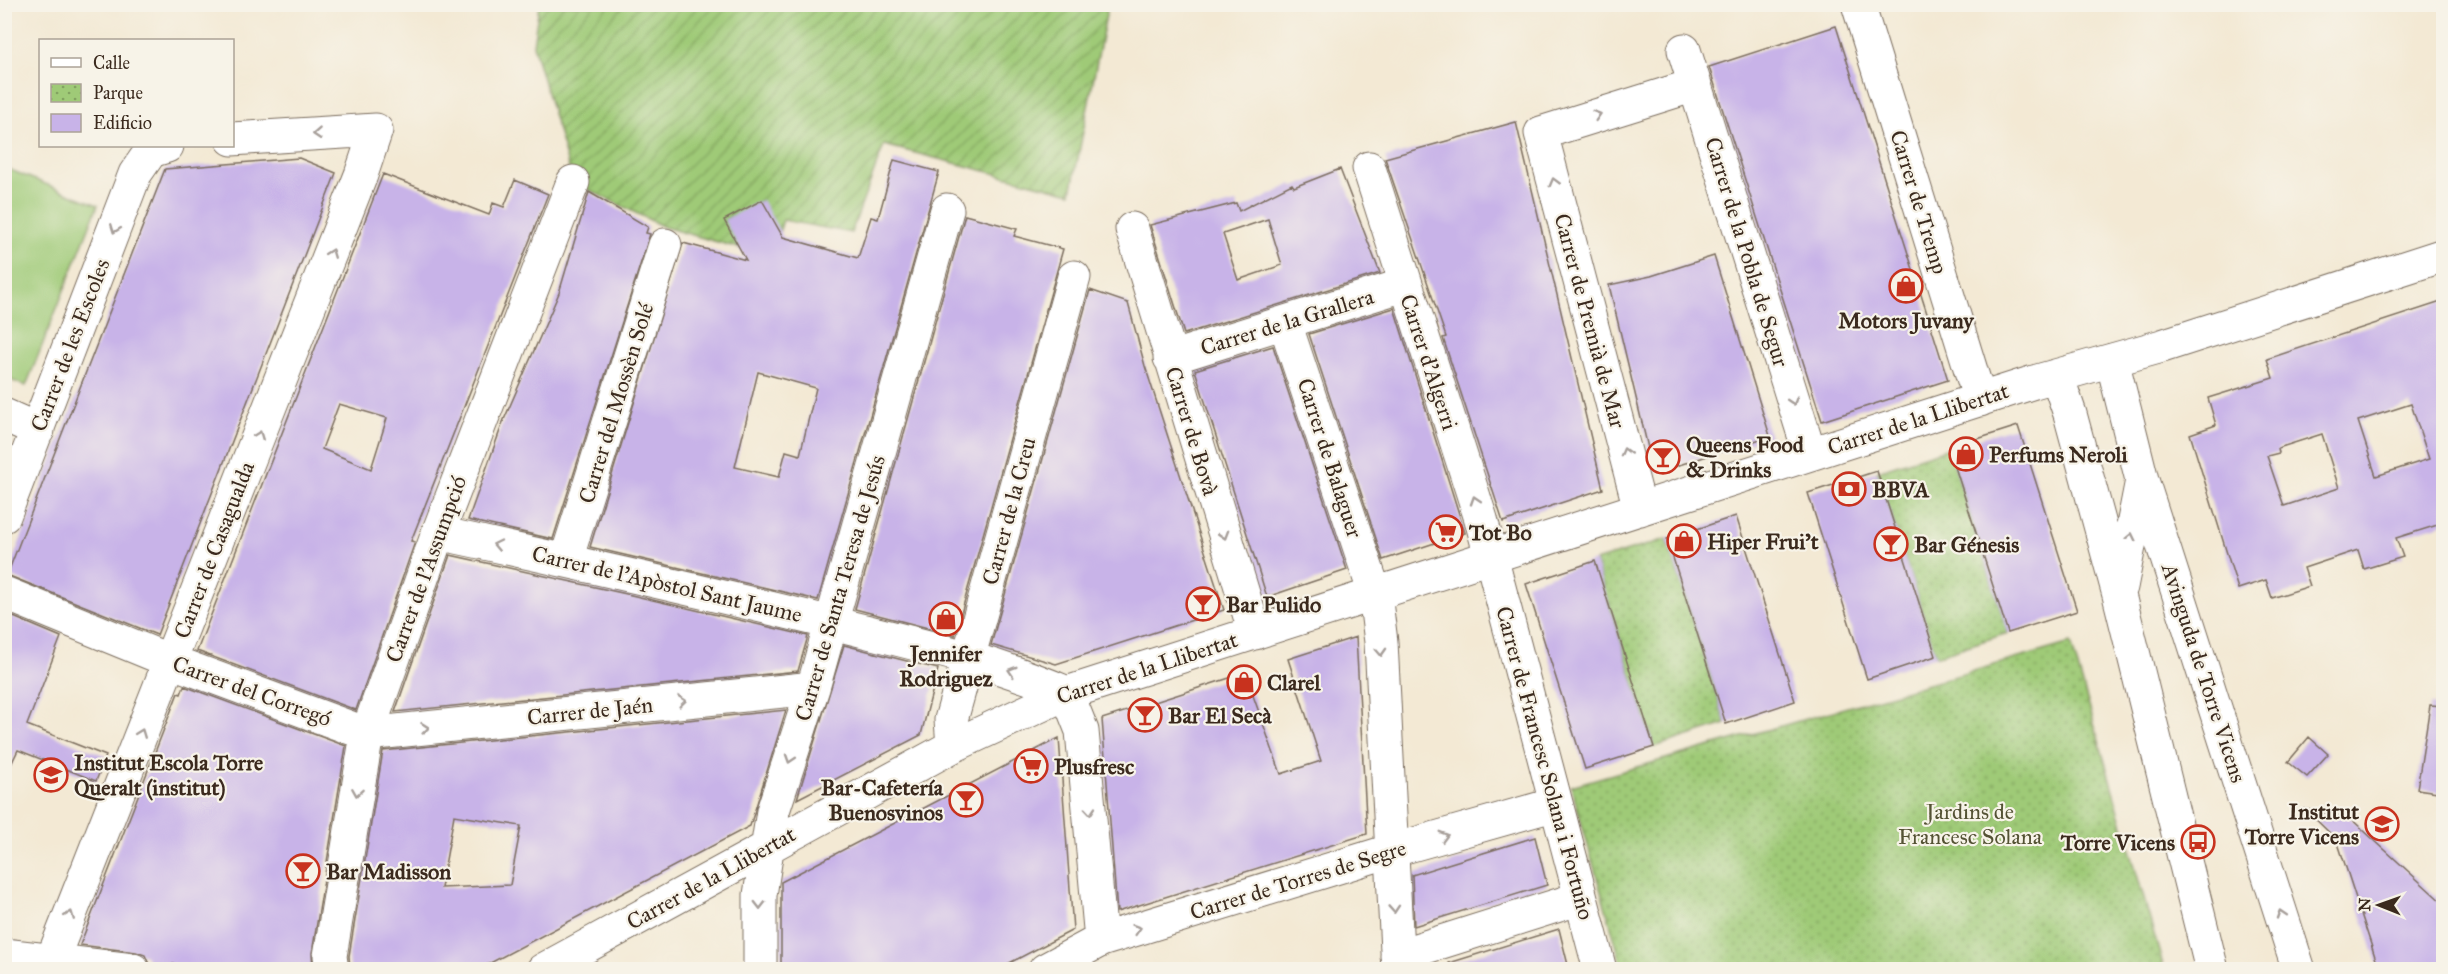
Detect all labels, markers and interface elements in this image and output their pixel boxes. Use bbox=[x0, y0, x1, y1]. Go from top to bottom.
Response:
legend bbox=[39, 39, 234, 147]
text: Calle bbox=[93, 52, 130, 74]
text: Parque bbox=[93, 82, 143, 105]
one-way arrow bbox=[1591, 110, 1602, 122]
text: Edificio bbox=[93, 112, 152, 134]
one-way arrow bbox=[313, 127, 322, 140]
street label: Carrer de Tremp bbox=[1884, 127, 1954, 277]
street label: Carrer de la Pobla de Segur bbox=[1699, 134, 1795, 371]
one-way arrow bbox=[1549, 178, 1561, 188]
street label: Carrer de Premià de Mar bbox=[1548, 211, 1632, 432]
one-way arrow bbox=[109, 223, 122, 233]
one-way arrow bbox=[324, 249, 336, 260]
street label: Carrer de les Escoles bbox=[25, 255, 115, 435]
shop icon: Motors Juvany bbox=[1888, 268, 1924, 304]
street label: Carrer de la Grallera bbox=[1197, 283, 1378, 361]
street label: Carrer d'Algerri bbox=[1394, 291, 1464, 433]
street label: Carrer del Mossèn Solé bbox=[573, 299, 660, 506]
place label: Motors Juvany bbox=[1838, 307, 1975, 335]
street label: Carrer de Bovà bbox=[1160, 363, 1225, 499]
street label: Carrer de Balaguer bbox=[1291, 375, 1369, 542]
street label: Carrer de la Llibertat bbox=[1824, 377, 2012, 461]
one-way arrow bbox=[1786, 395, 1798, 406]
one-way arrow bbox=[252, 430, 265, 441]
place label: Queens Food & Drinks bbox=[1686, 431, 1805, 483]
street label: Carrer de la Creu bbox=[976, 434, 1042, 588]
shop icon: Perfums Neroli bbox=[1948, 436, 1984, 472]
bar icon: Queens Food & Drinks bbox=[1645, 439, 1681, 475]
place label: Perfums Neroli bbox=[1989, 441, 2129, 468]
one-way arrow bbox=[1620, 447, 1632, 458]
street label: Carrer de Santa Teresa de Jesús bbox=[789, 452, 891, 724]
street label: Carrer de Casagualda bbox=[168, 457, 260, 642]
bank icon: BBVA bbox=[1831, 471, 1867, 507]
street label: Carrer de l'Assumpció bbox=[380, 472, 472, 666]
place label: BBVA bbox=[1872, 476, 1929, 503]
one-way arrow bbox=[1469, 495, 1482, 506]
supermarket icon: Tot Bo bbox=[1428, 514, 1464, 550]
place label: Tot Bo bbox=[1468, 519, 1532, 546]
shop icon: Hiper Frui't bbox=[1666, 523, 1702, 559]
bar icon: Bar Génesis bbox=[1873, 526, 1909, 562]
place label: Hiper Frui't bbox=[1707, 528, 1819, 555]
one-way arrow bbox=[1217, 529, 1229, 540]
place label: Bar Génesis bbox=[1914, 531, 2019, 558]
one-way arrow bbox=[2124, 533, 2137, 543]
one-way arrow bbox=[492, 539, 502, 552]
street label: Carrer de l'Apòstol Sant Jaume bbox=[529, 540, 805, 628]
street label: Avinguda de Torre Vicens bbox=[2155, 559, 2252, 786]
bar icon: Bar Pulido bbox=[1185, 586, 1221, 622]
place label: Bar Pulido bbox=[1226, 591, 1321, 618]
shop icon: Jennifer Rodriguez bbox=[928, 601, 964, 637]
street label: Carrer de Francesc Solana i Fortuño bbox=[1490, 603, 1600, 923]
street label: Carrer de la Llibertat bbox=[1053, 626, 1241, 710]
place label: Jennifer Rodriguez bbox=[899, 640, 994, 692]
one-way arrow bbox=[1375, 647, 1388, 656]
street label: Carrer del Corregó bbox=[169, 650, 335, 732]
shop icon: Clarel bbox=[1226, 664, 1262, 700]
one-way arrow bbox=[1007, 666, 1018, 678]
place label: Clarel bbox=[1267, 669, 1322, 696]
street label: Carrer de Jaén bbox=[526, 691, 654, 731]
one-way arrow bbox=[677, 696, 686, 708]
bar icon: Bar El Secà bbox=[1127, 697, 1163, 733]
place label: Bar El Secà bbox=[1168, 702, 1272, 729]
one-way arrow bbox=[421, 722, 430, 735]
one-way arrow bbox=[133, 728, 146, 739]
supermarket icon: Plusfresc bbox=[1013, 748, 1049, 784]
place label: Institut Escola Torre Queralt (institut) bbox=[74, 749, 263, 801]
one-way arrow bbox=[784, 753, 797, 764]
place label: Plusfresc bbox=[1054, 753, 1135, 780]
school or university icon: Institut Escola Torre Queralt (institut) bbox=[33, 757, 69, 793]
place label: Bar-Cafetería Buenosvinos bbox=[821, 774, 944, 826]
bar icon: Bar-Cafetería Buenosvinos bbox=[948, 782, 984, 818]
one-way arrow bbox=[352, 787, 364, 796]
park label: Jardins de Francesc Solana bbox=[1898, 798, 2043, 850]
place label: Institut Torre Vicens bbox=[2244, 798, 2359, 850]
one-way arrow bbox=[1083, 806, 1096, 815]
school or university icon: Institut Torre Vicens bbox=[2364, 806, 2400, 842]
street label: Carrer de la Llibertat bbox=[622, 820, 800, 936]
bus stop icon: Torre Vicens bbox=[2180, 824, 2216, 860]
place label: Torre Vicens bbox=[2060, 829, 2175, 856]
one-way arrow bbox=[1438, 831, 1449, 843]
street label: Carrer de Torres de Segre bbox=[1187, 834, 1409, 926]
bar icon: Bar Madisson bbox=[285, 853, 321, 889]
place label: Bar Madisson bbox=[326, 858, 451, 885]
north arrow bbox=[2349, 875, 2409, 935]
text: N bbox=[2355, 897, 2374, 912]
one-way arrow bbox=[754, 901, 766, 910]
one-way arrow bbox=[1387, 905, 1400, 914]
one-way arrow bbox=[2276, 909, 2288, 920]
one-way arrow bbox=[63, 910, 75, 921]
one-way arrow bbox=[1131, 924, 1142, 936]

